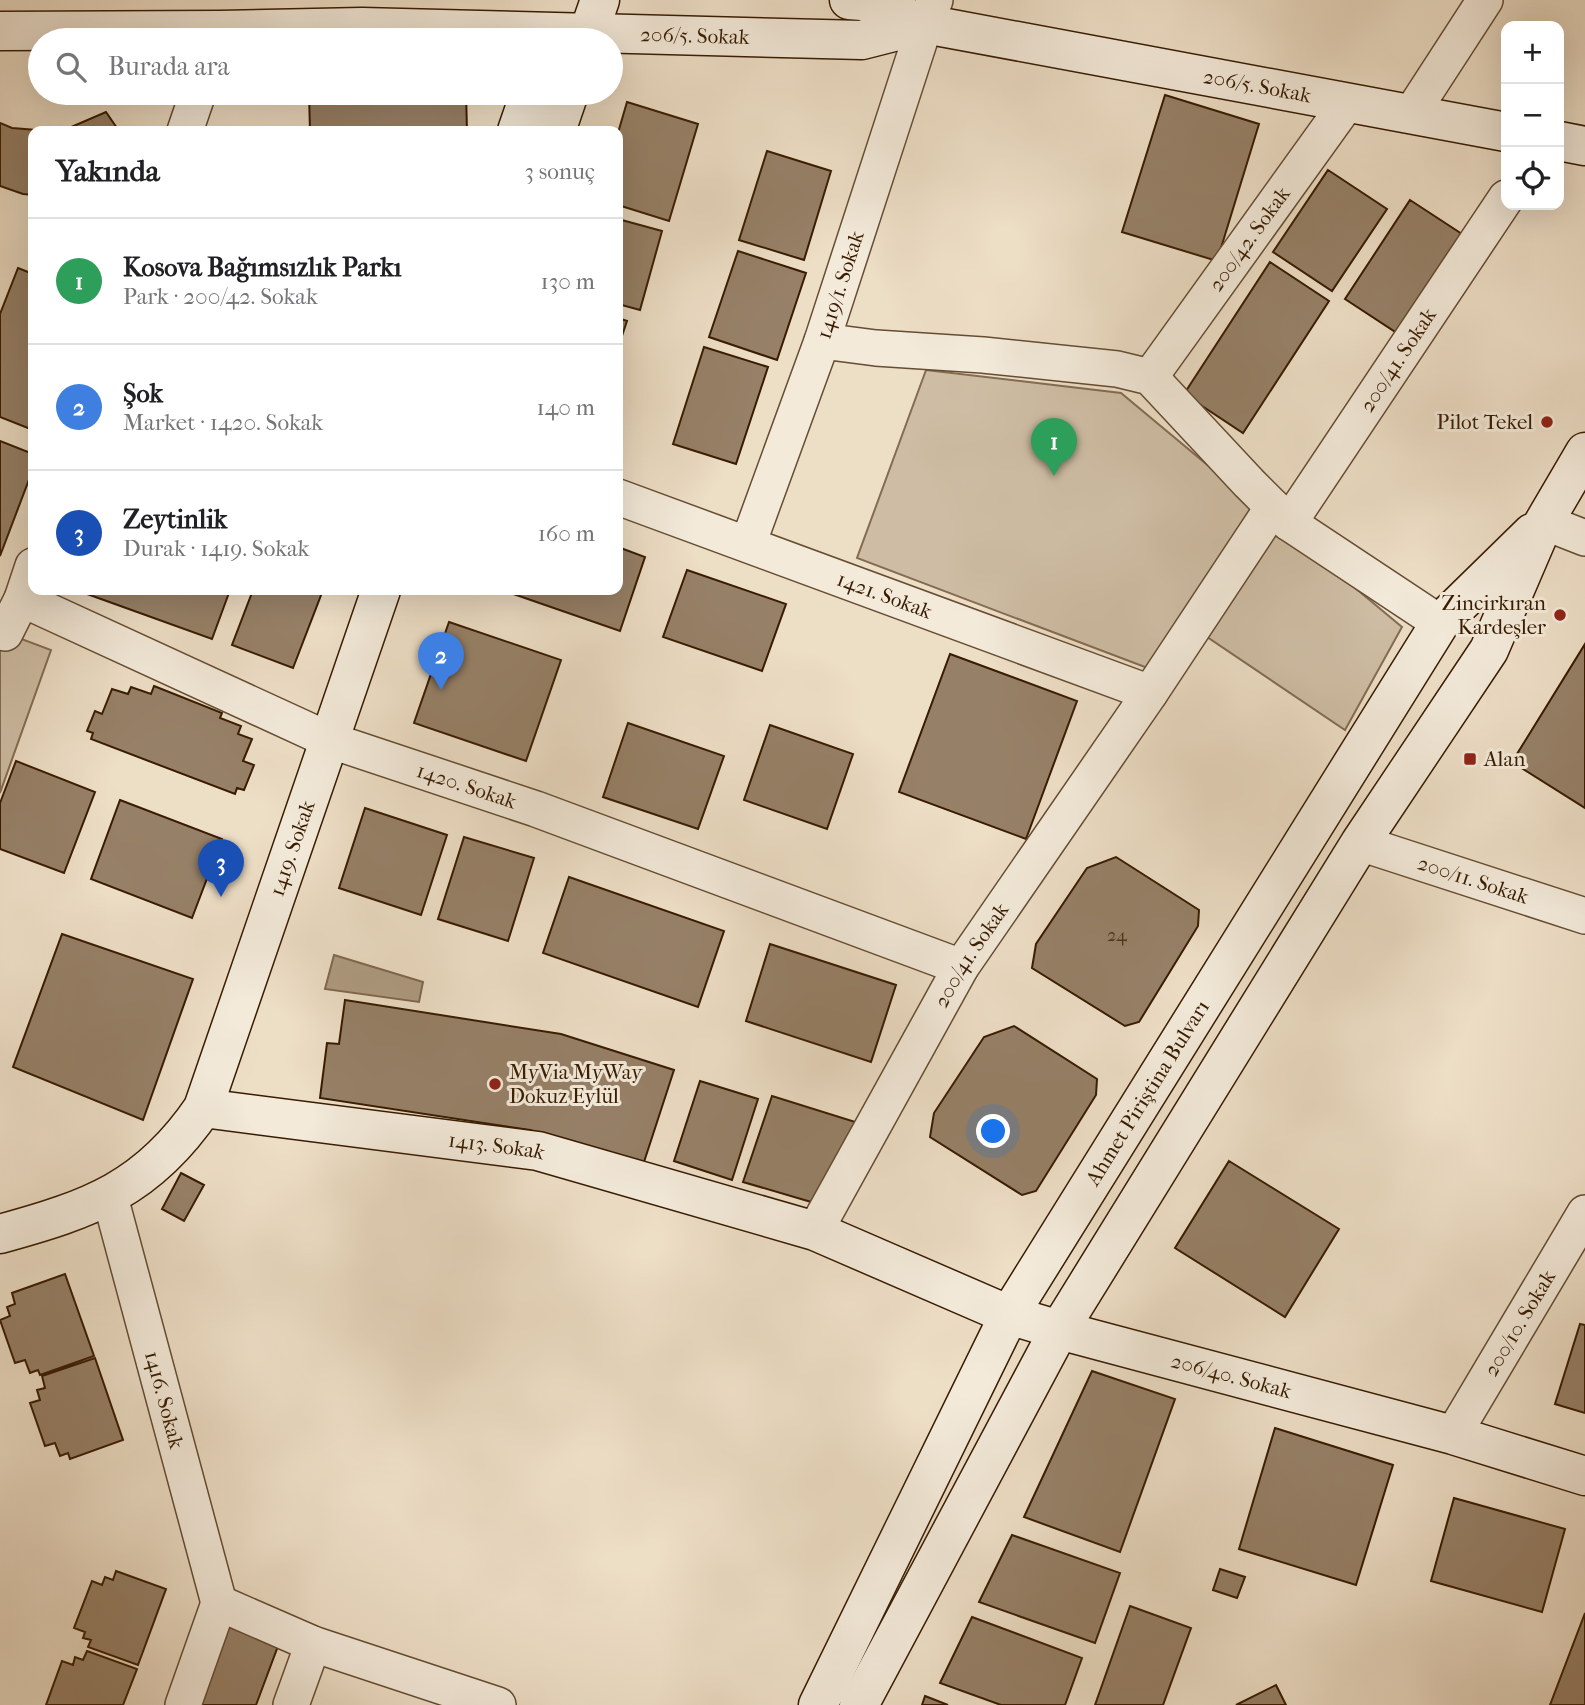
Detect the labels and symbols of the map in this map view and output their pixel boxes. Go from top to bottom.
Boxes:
street label: 206/5. Sokak [640,22,750,49]
street label: 206/5. Sokak [1201,64,1313,108]
street label: 200/42. Sokak [1204,182,1295,296]
street label: 1419/1. Sokak [811,228,869,342]
street label: 200/41. Sokak [1355,303,1441,416]
place label: Pilot Tekel [1437,410,1533,434]
marker: Pilot Tekel [1539,414,1555,430]
pin: 1 [1031,418,1077,476]
street label: 1421. Sokak [834,567,935,624]
place label: Zincirkıran Kardeşler [1441,591,1546,639]
marker: Zincirkıran Kardeşler [1552,607,1568,623]
pin: 2 [418,632,464,690]
place label: Alan [1483,747,1525,771]
marker: Alan [1462,751,1478,767]
street label: 1420. Sokak [414,758,520,814]
street label: 1419. Sokak [265,797,320,899]
pin: 3 [198,839,244,897]
street label: 200/11. Sokak [1415,851,1532,909]
street label: 200/41. Sokak [929,898,1014,1012]
house number: 24 [1107,925,1127,946]
street label: Ahmet Piriştina Bulvarı [1080,996,1214,1191]
place label: MyVia MyWay Dokuz Eylül [509,1060,643,1108]
marker: MyVia MyWay Dokuz Eylül [487,1076,503,1092]
your location [976,1114,1010,1148]
street label: 1413. Sokak [447,1128,548,1164]
street label: 200/10. Sokak [1479,1266,1560,1381]
street label: 1416. Sokak [140,1348,189,1451]
street label: 206/40. Sokak [1169,1348,1294,1403]

